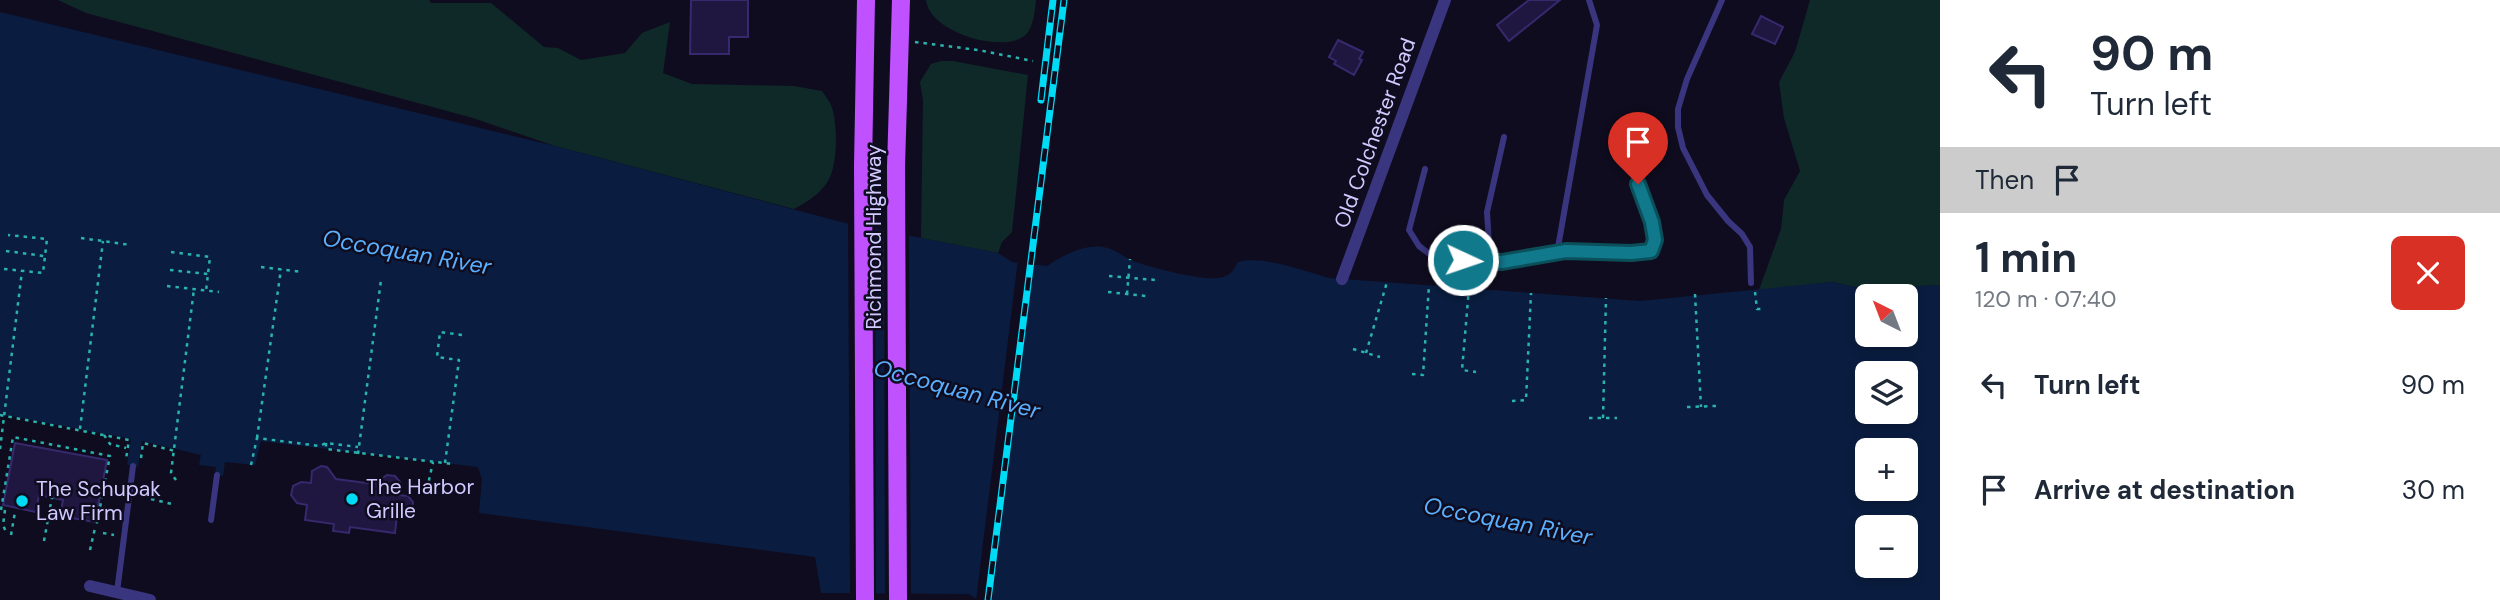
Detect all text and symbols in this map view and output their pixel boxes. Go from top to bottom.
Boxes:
text: 90 m [2090,21,2213,85]
icon: left [1975,28,2066,119]
street label: Old Colchester Road [1328,34,1422,232]
text: Turn left [2090,83,2212,125]
pin [1608,112,1668,184]
icon: arrive [1619,123,1657,161]
street label: Richmond Highway [860,144,888,330]
icon: arrive [2048,161,2086,199]
text: Then [1975,163,2034,197]
water label: Occoquan River [320,222,495,282]
position arrow [1426,223,1500,297]
text: 1 min [1975,230,2077,285]
button: close [2391,236,2465,310]
north arrow [1855,284,1918,346]
map controls [1855,284,1918,578]
text: 120 m · 07:40 [1975,284,2116,314]
water label: Occoquan River [871,352,1045,426]
button: layers [1855,361,1918,424]
icon: left [1975,366,2013,404]
text: Turn left [2034,368,2141,402]
text: 90 m [2401,368,2465,402]
button: + [1855,438,1918,501]
icon: arrive [1975,471,2013,509]
place label: The Harbor Grille [366,473,474,525]
text: Arrive at destination [2034,473,2295,507]
text: 30 m [2402,473,2465,507]
place label: The Schupak Law Firm [36,475,161,527]
water label: Occoquan River [1421,490,1596,552]
marker: The Harbor Grille [344,491,360,507]
marker: The Schupak Law Firm [14,493,30,509]
button: − [1855,515,1918,578]

